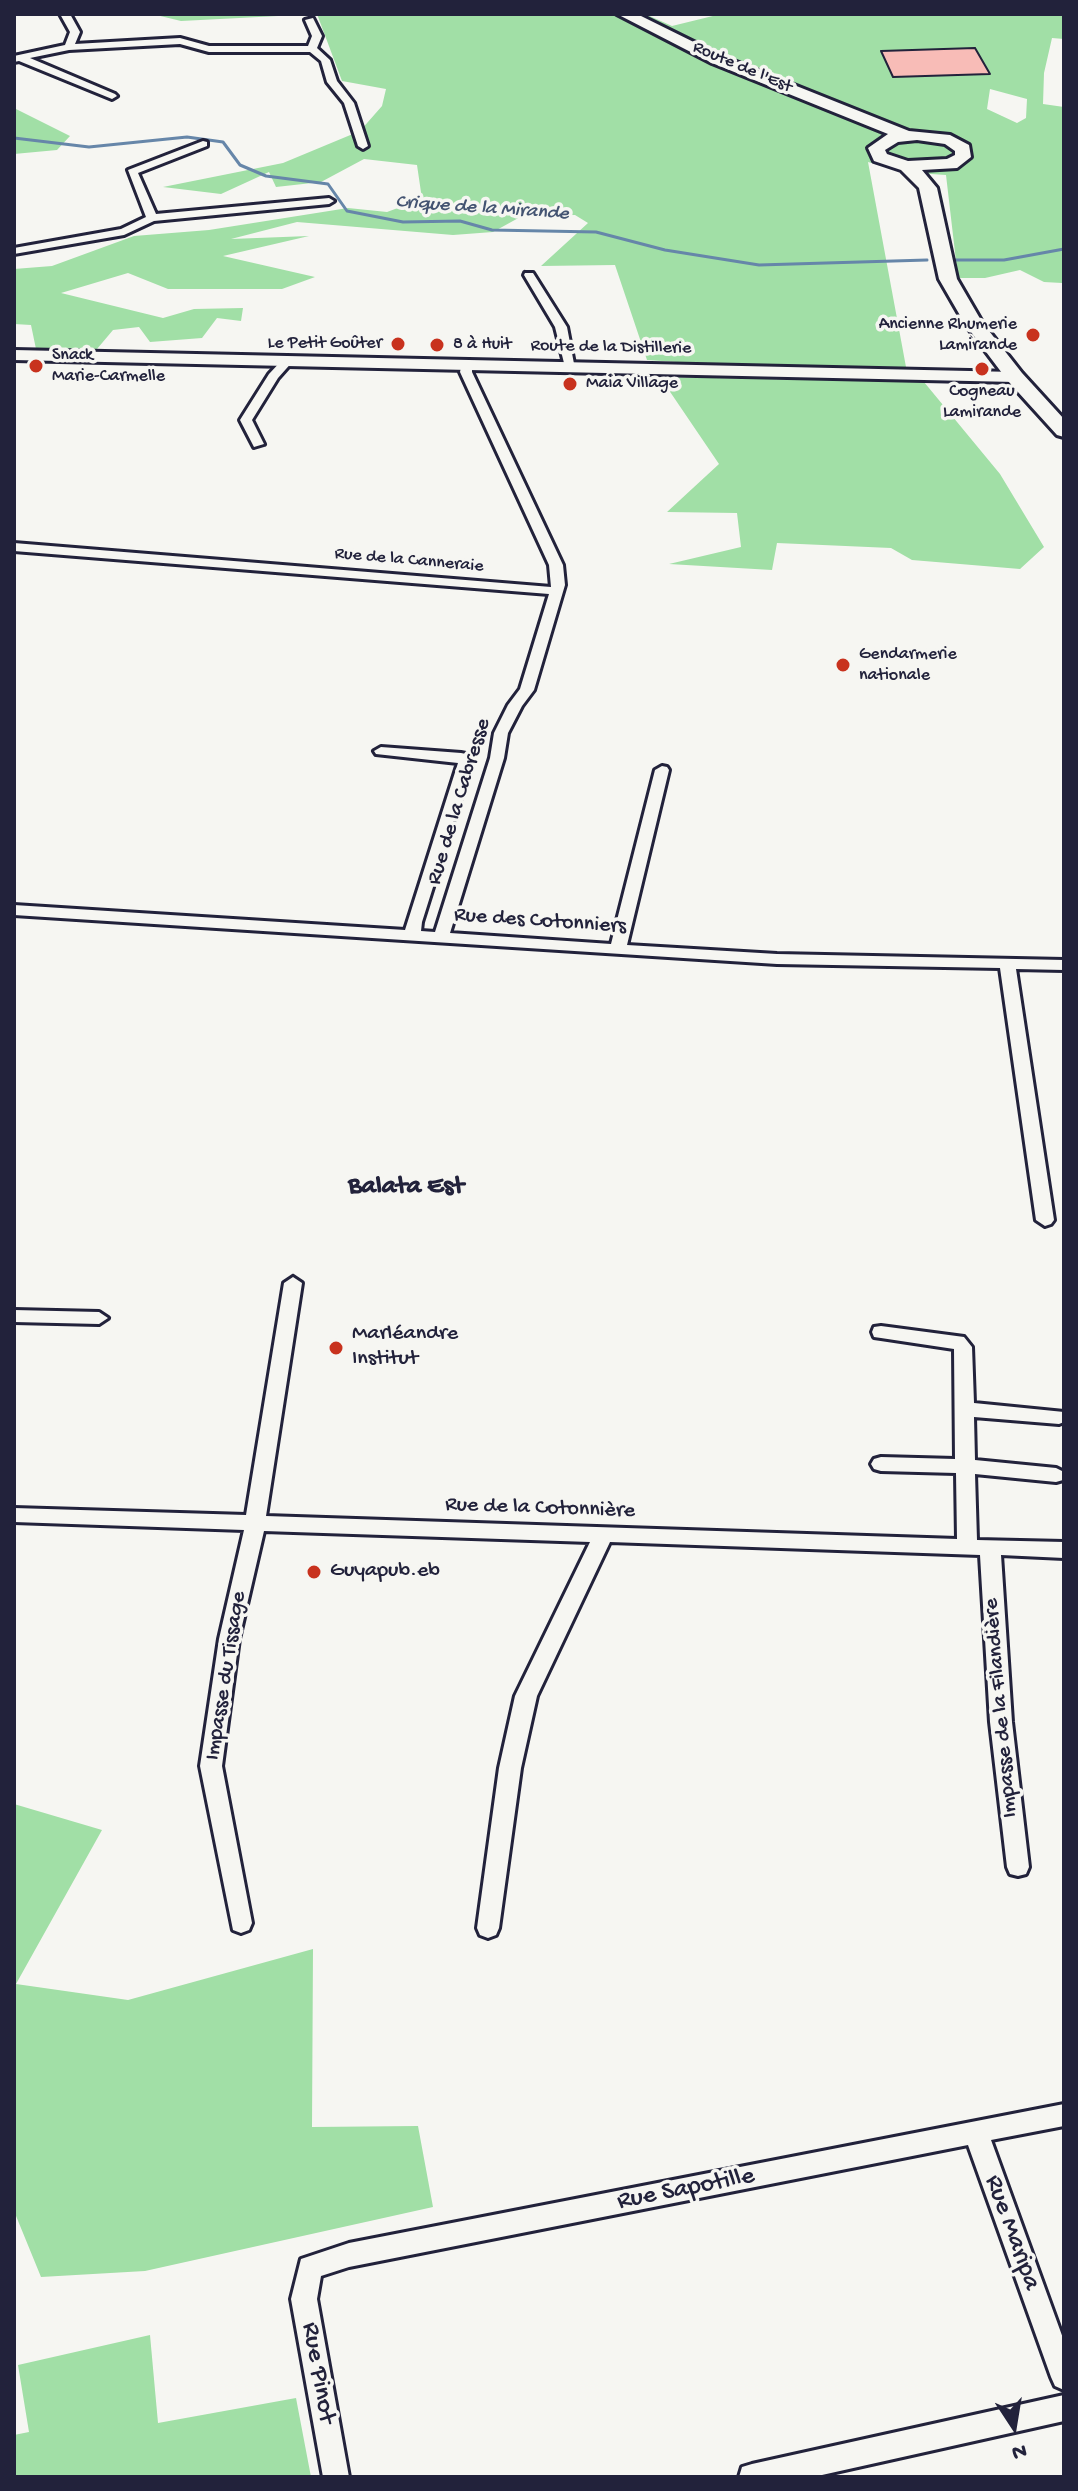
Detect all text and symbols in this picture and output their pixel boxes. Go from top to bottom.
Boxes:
street label: Route de l'Est [689,37,795,99]
water label: Crique de la Mirande [395,191,569,227]
place label: Ancienne Rhumerie Lamirande [879,314,1017,356]
marker: Ancienne Rhumerie Lamirande [1024,326,1042,344]
place label: Le Petit Goûter [268,333,382,355]
place label: 8 à Huit [453,334,511,356]
marker: Le Petit Goûter [389,335,407,353]
marker: 8 à Huit [428,336,446,354]
street label: Route de la Distillerie [530,336,692,360]
place label: Snack Marie-Carmelle [52,345,165,388]
marker: Snack Marie-Carmelle [27,357,45,375]
marker: Cogneau Lamirande [973,360,991,378]
place label: Maia Village [586,373,678,395]
marker: Maia Village [561,375,579,393]
place label: Cogneau Lamirande [943,381,1021,424]
street label: Rue de la Canneraie [334,544,484,578]
place label: Gendarmerie nationale [859,644,957,686]
marker: Gendarmerie nationale [834,656,852,674]
street label: Rue de la Cabresse [422,716,498,888]
street label: Rue des Cotonniers [453,903,627,941]
district label: Balata Est [348,1172,464,1204]
place label: Marléandre Institut [352,1322,458,1374]
marker: Marléandre Institut [327,1339,345,1357]
street label: Rue de la Cotonnière [445,1492,635,1526]
place label: Guyapub.eb [330,1559,440,1585]
marker: Guyapub.eb [305,1563,323,1581]
street label: Impasse du Tissage [201,1590,253,1762]
street label: Impasse de la Filandière [979,1597,1025,1819]
street label: Rue Sapotille [615,2161,757,2219]
street label: Rue Maripa [976,2171,1046,2295]
street label: Rue Pinot [293,2320,341,2426]
north arrow [974,2387,1054,2467]
text: N [1009,2436,1029,2465]

